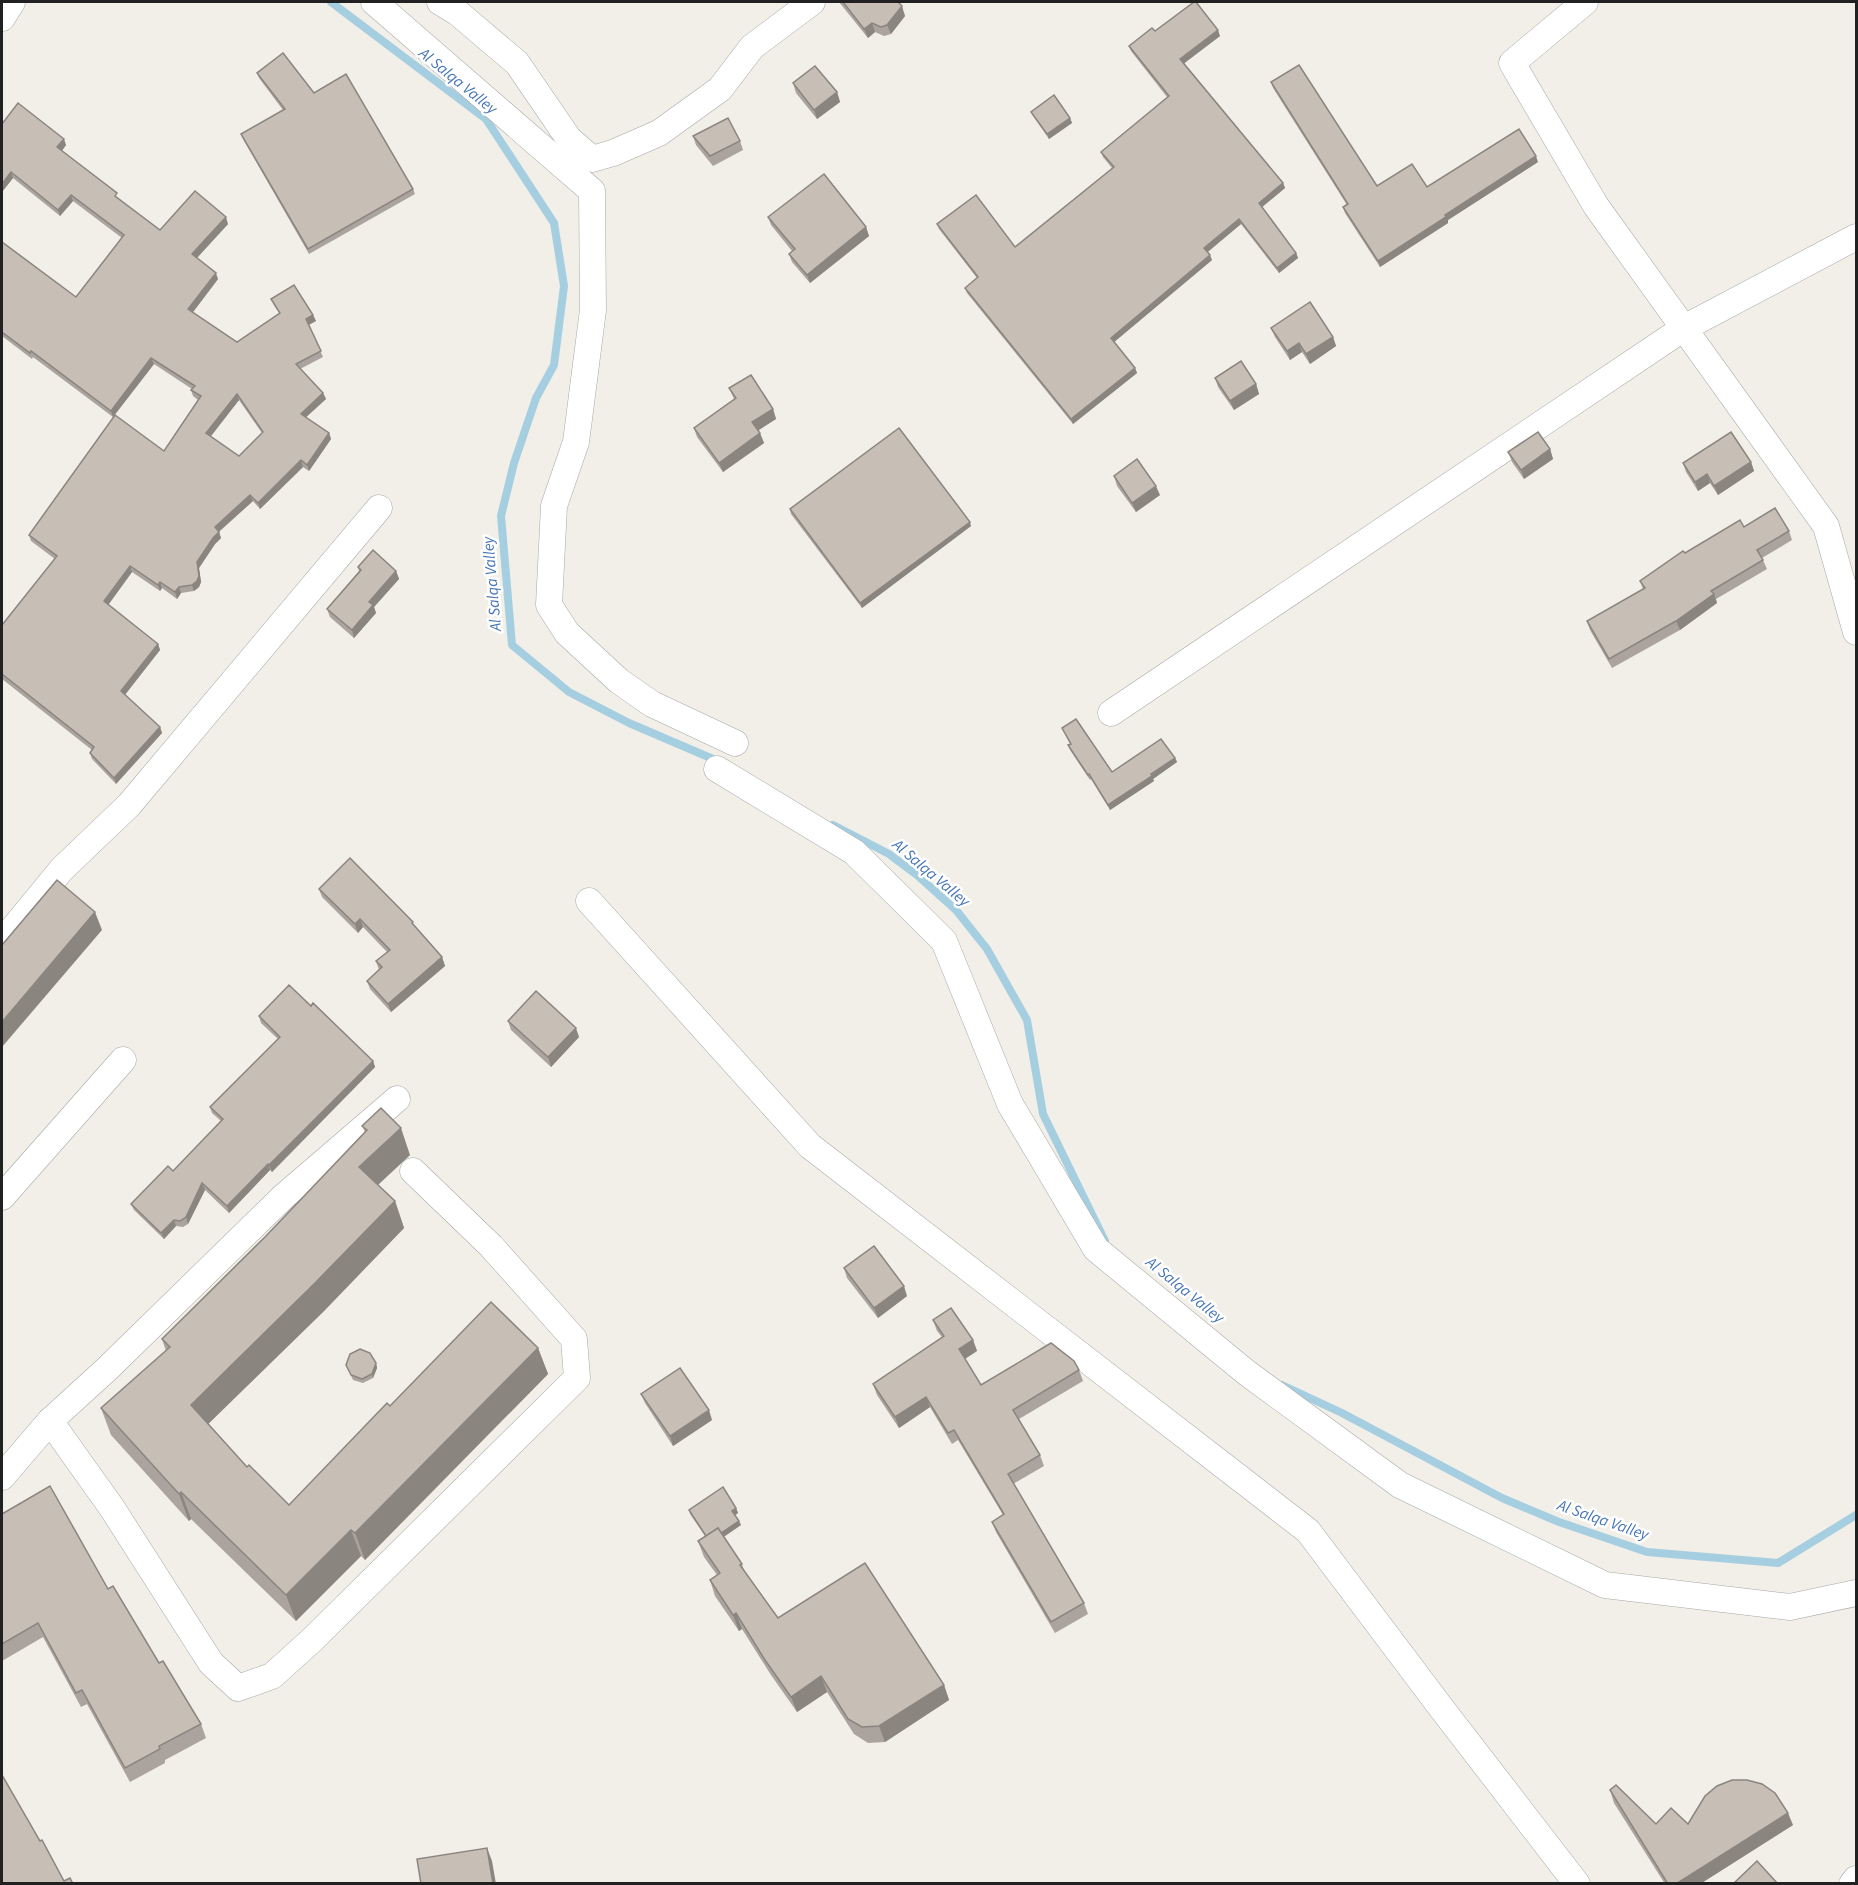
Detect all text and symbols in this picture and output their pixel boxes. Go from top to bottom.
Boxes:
water label: Al Salqa Valley [413,42,502,120]
water label: Al Salqa Valley [477,535,507,633]
water label: Al Salqa Valley [887,833,975,912]
water label: Al Salqa Valley [1140,1251,1229,1329]
water label: Al Salqa Valley [1554,1494,1652,1546]

